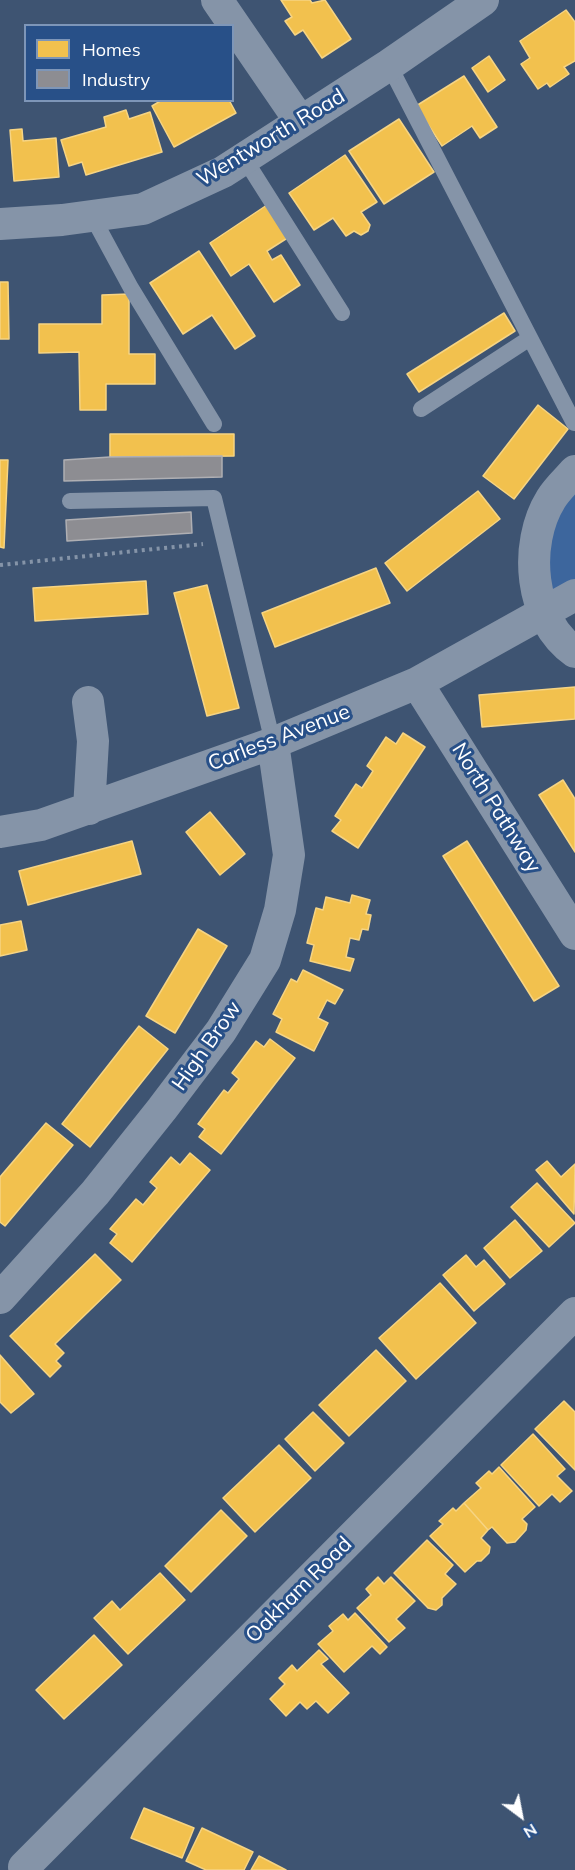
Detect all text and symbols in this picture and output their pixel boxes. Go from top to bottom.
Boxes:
legend [24,24,234,102]
text: Homes [82,38,141,61]
text: Industry [82,68,150,91]
street label: Wentworth Road [192,84,350,192]
street label: Carless Avenue [204,699,354,777]
street label: North Pathway [446,739,546,877]
street label: High Brow [167,996,247,1096]
street label: Oakham Road [241,1532,357,1648]
north arrow [491,1786,551,1846]
text: N [520,1820,541,1843]

